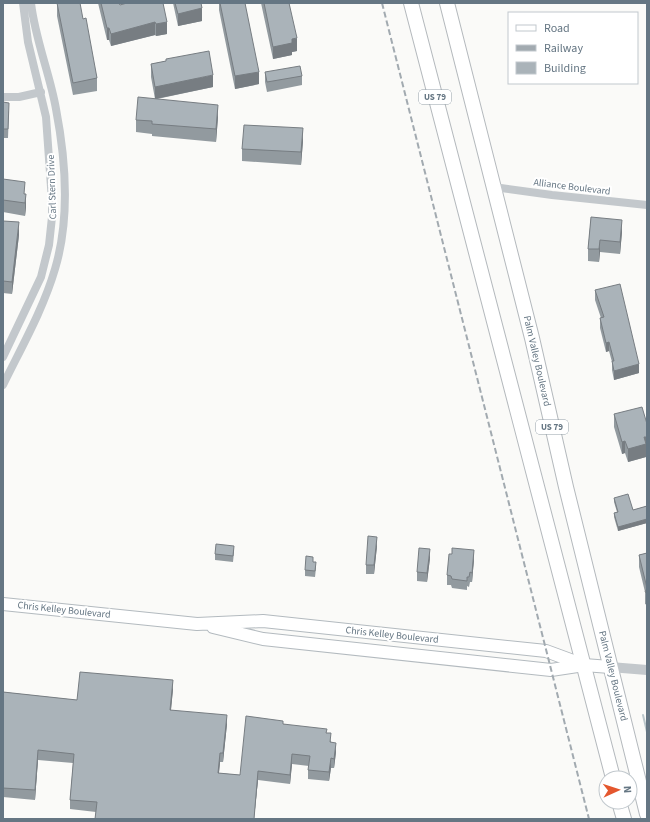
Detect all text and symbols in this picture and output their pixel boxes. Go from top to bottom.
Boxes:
legend [508,12,638,84]
text: Road [544,20,570,37]
text: Railway [544,40,583,57]
text: Building [544,60,586,77]
road number: US 79 [419,90,451,104]
street label: Carl Stern Drive [44,154,60,220]
street label: Alliance Boulevard [533,175,611,199]
street label: Palm Valley Boulevard [520,314,554,408]
road number: US 79 [536,420,568,434]
street label: Chris Kelley Boulevard [17,598,111,622]
street label: Chris Kelley Boulevard [345,623,439,647]
street label: Palm Valley Boulevard [595,629,631,723]
north arrow [598,770,638,810]
text: N [620,785,635,794]

